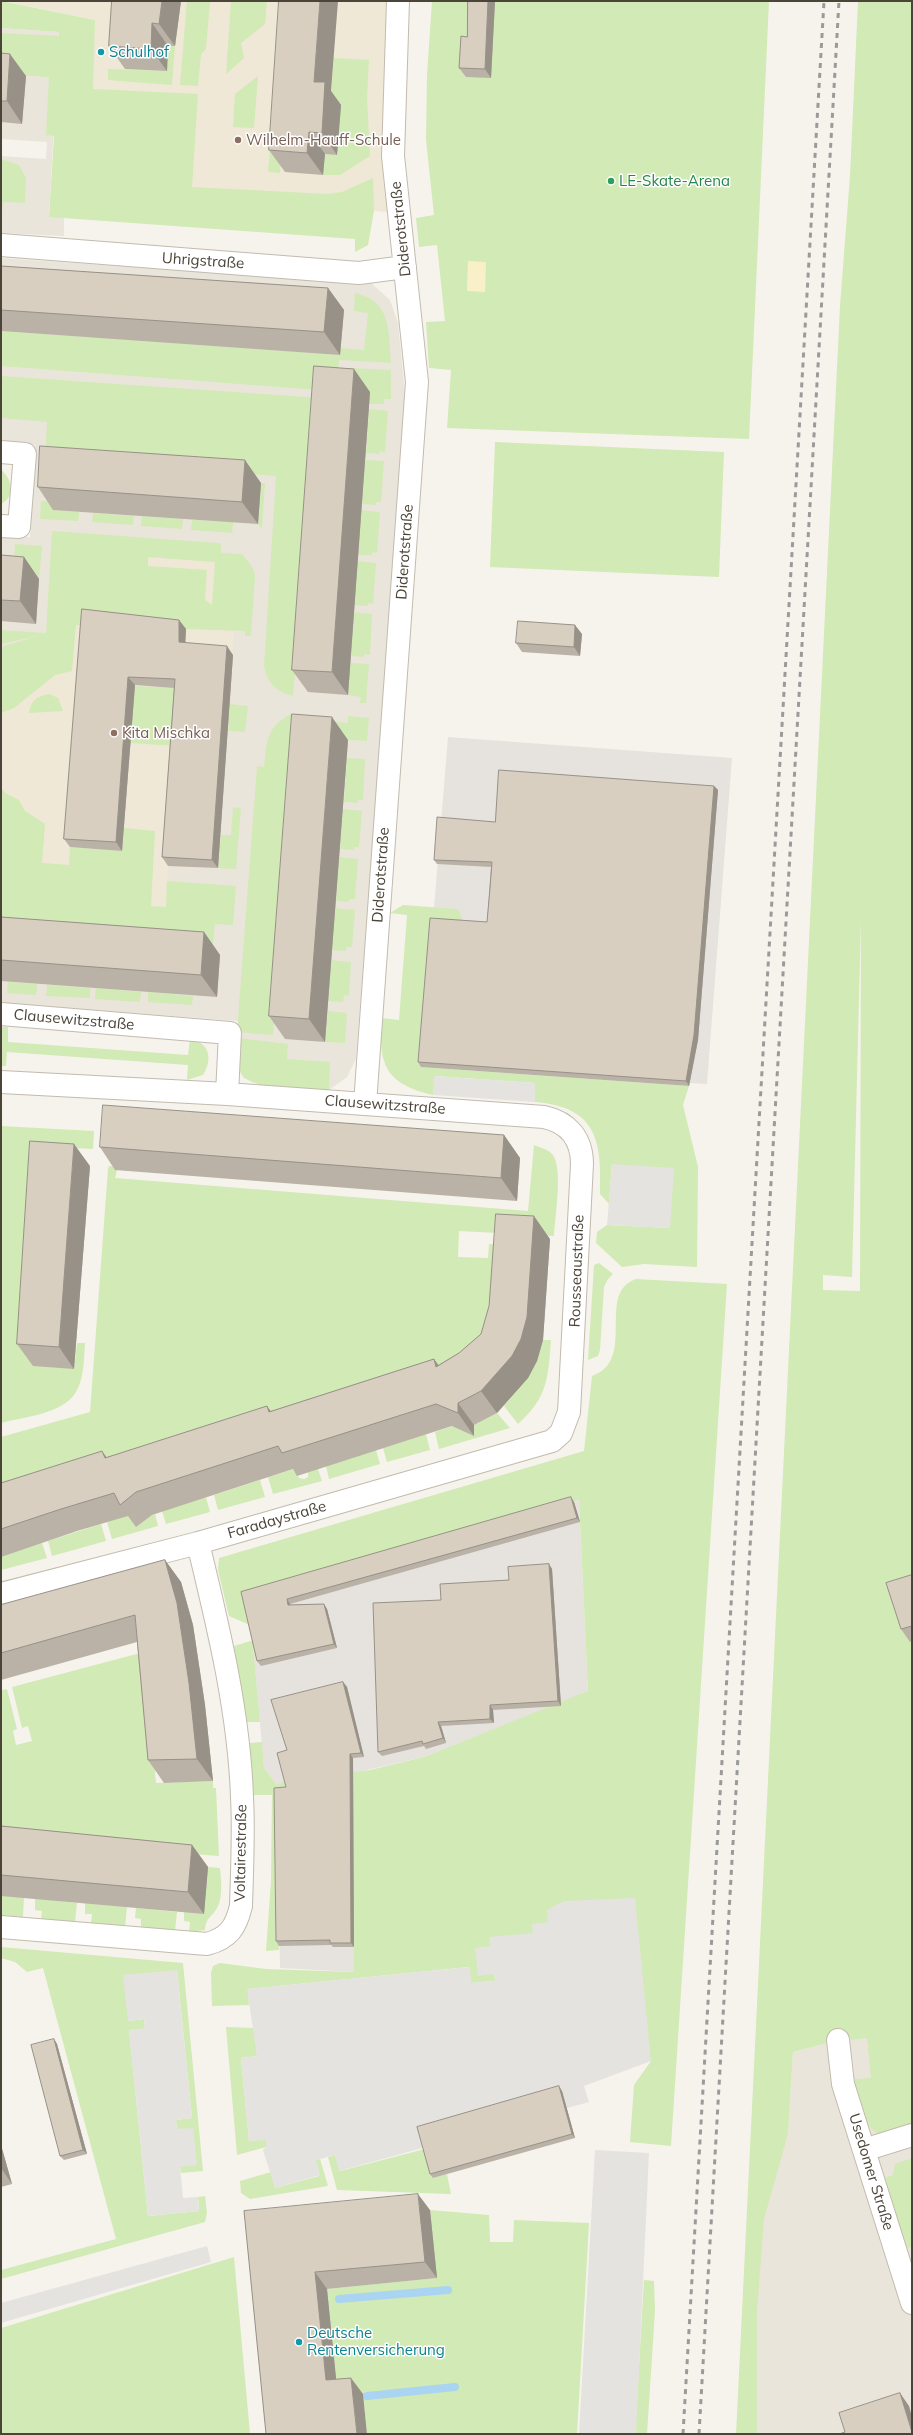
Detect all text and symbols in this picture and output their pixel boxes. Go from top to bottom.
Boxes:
place label: Schulhof [109,43,169,61]
marker: Schulhof [96,47,106,57]
place label: Wilhelm-Hauff-Schule [246,131,401,149]
marker: Wilhelm-Hauff-Schule [233,135,243,145]
place label: LE-Skate-Arena [619,172,730,190]
marker: LE-Skate-Arena [606,176,616,186]
street label: Diderotstraße [387,180,415,278]
street label: Uhrigstraße [161,249,245,273]
street label: Diderotstraße [393,504,417,600]
place label: Kita Mischka [122,724,210,742]
marker: Kita Mischka [109,728,119,738]
street label: Diderotstraße [369,827,393,923]
street label: Clausewitzstraße [13,1006,135,1034]
street label: Clausewitzstraße [324,1092,446,1118]
street label: Rousseaustraße [566,1214,588,1328]
street label: Faradaystraße [226,1497,328,1543]
street label: Voltairestraße [231,1804,251,1902]
street label: Usedomer Straße [845,2111,897,2233]
place label: Deutsche Rentenversicherung [307,2324,445,2359]
marker: Deutsche Rentenversicherung [294,2337,304,2347]

